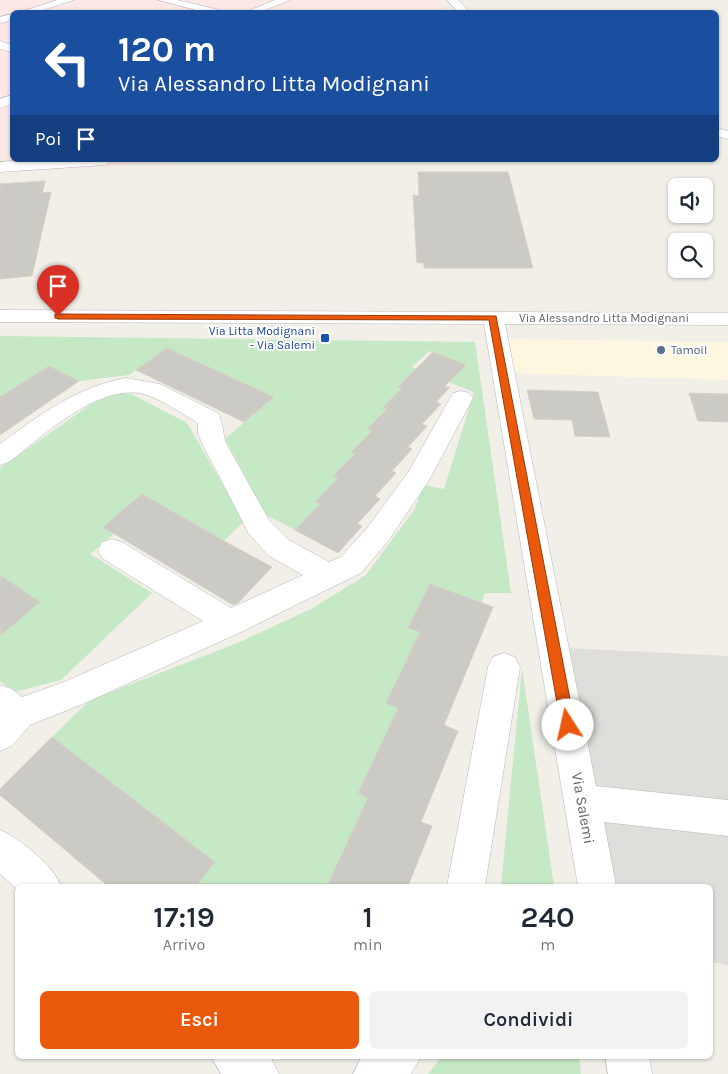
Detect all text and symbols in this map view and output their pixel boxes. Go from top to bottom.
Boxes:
text: 120 m [118,29,216,70]
icon: left [35,30,100,95]
text: Via Alessandro Litta Modignani [118,71,430,97]
icon: arrive [72,125,100,153]
text: Poi [35,128,62,150]
map controls [668,178,713,278]
button: sound [668,178,713,223]
button: search [668,233,713,278]
pin [37,265,79,316]
icon: arrive [44,272,72,300]
street label: Via Alessandro Litta Modignani [519,311,689,325]
place label: Via Litta Modignani - Via Salemi [209,324,315,352]
marker: Via Litta Modignani - Via Salemi [319,332,331,344]
place label: Tamoil [671,343,707,357]
marker: Tamoil [655,344,667,356]
position arrow [541,698,593,750]
street label: Via Salemi [568,771,598,845]
text: 17:19 [153,899,215,935]
text: 1 [362,899,373,935]
text: 240 [521,899,575,935]
text: Arrivo [163,935,205,954]
text: min [353,935,382,954]
text: m [540,935,555,954]
button: Esci [40,991,359,1049]
button: Condividi [369,991,688,1049]

